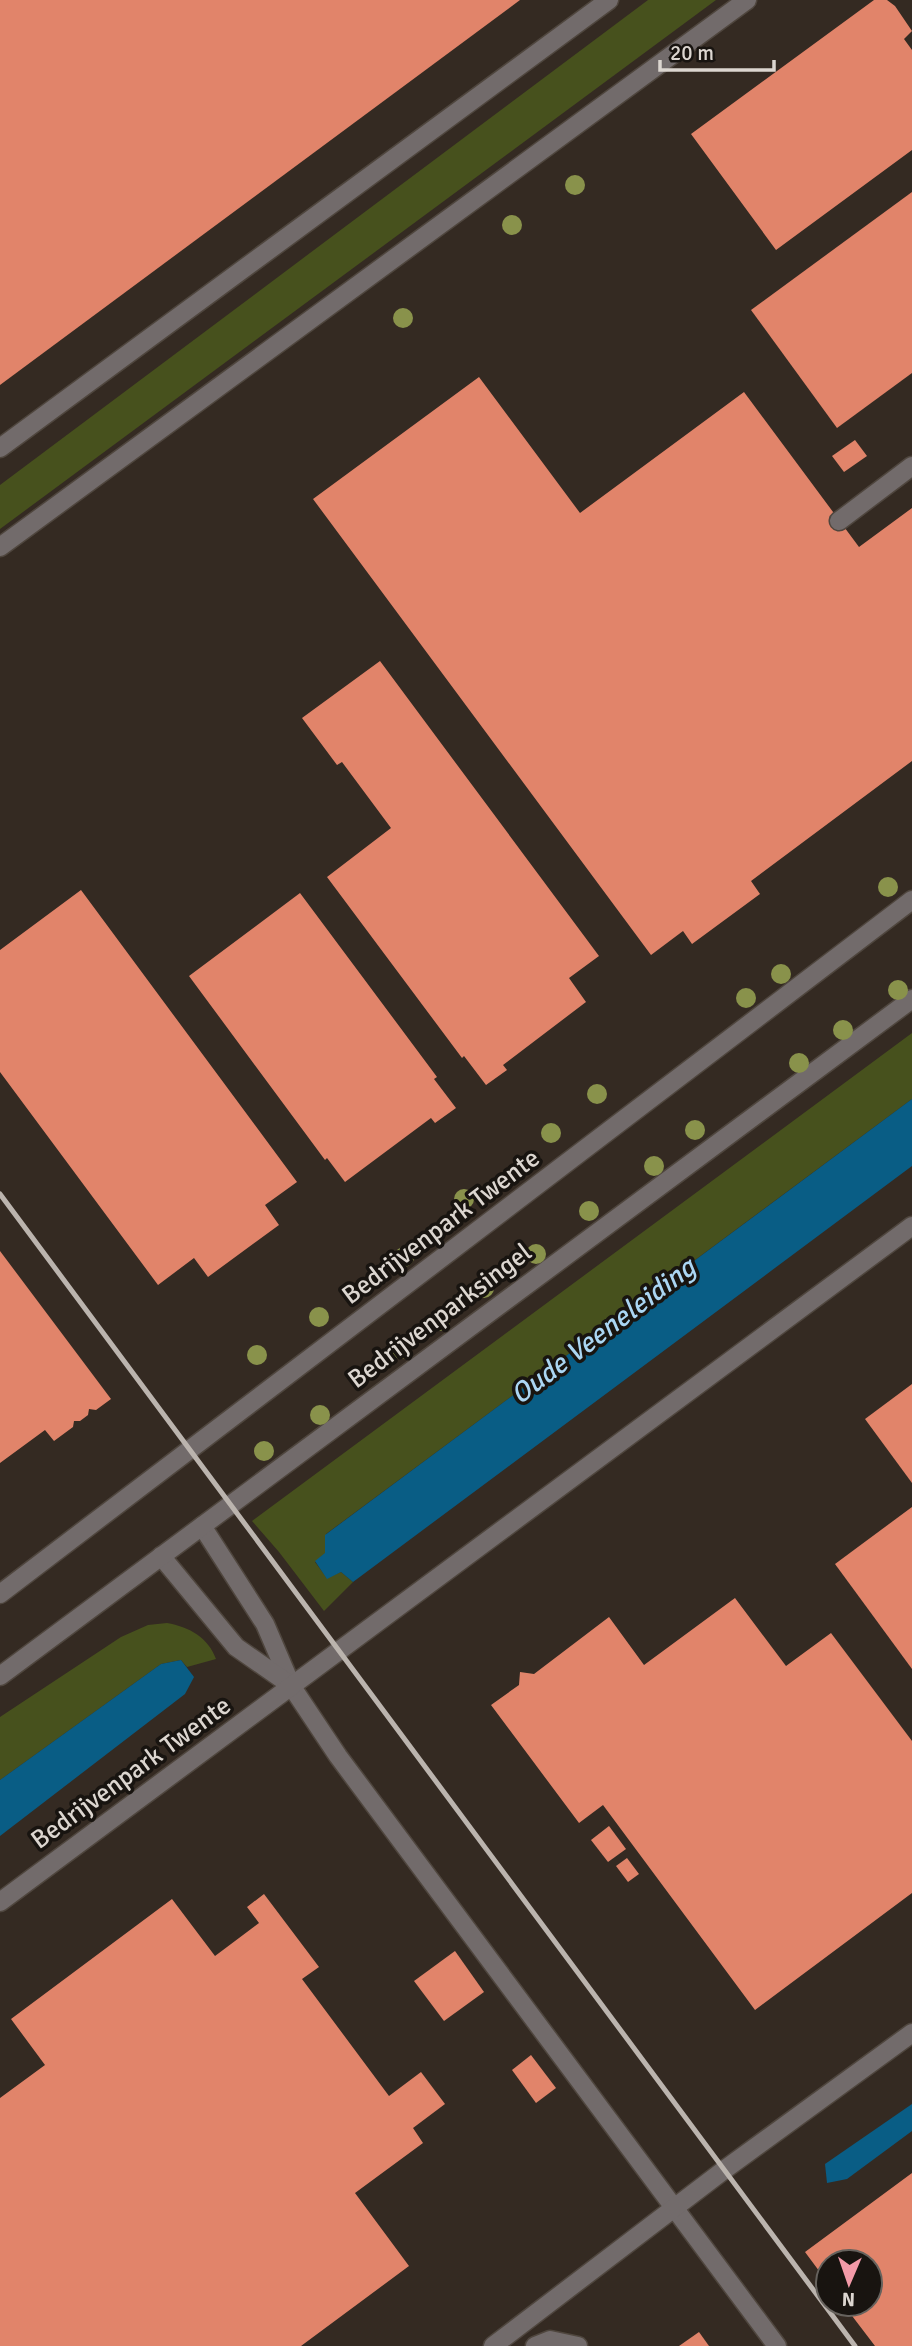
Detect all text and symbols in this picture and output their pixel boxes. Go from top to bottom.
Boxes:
scale bar [660,28,774,72]
text: 20 m [670,40,714,66]
street label: Bedrijvenpark Twente [336,1142,546,1312]
street label: Bedrijvenparksingel [342,1236,538,1396]
water label: Oude Veeneleiding [504,1249,704,1412]
street label: Bedrijvenpark Twente [25,1690,237,1856]
north arrow [814,2248,884,2318]
text: N [841,2287,855,2311]

